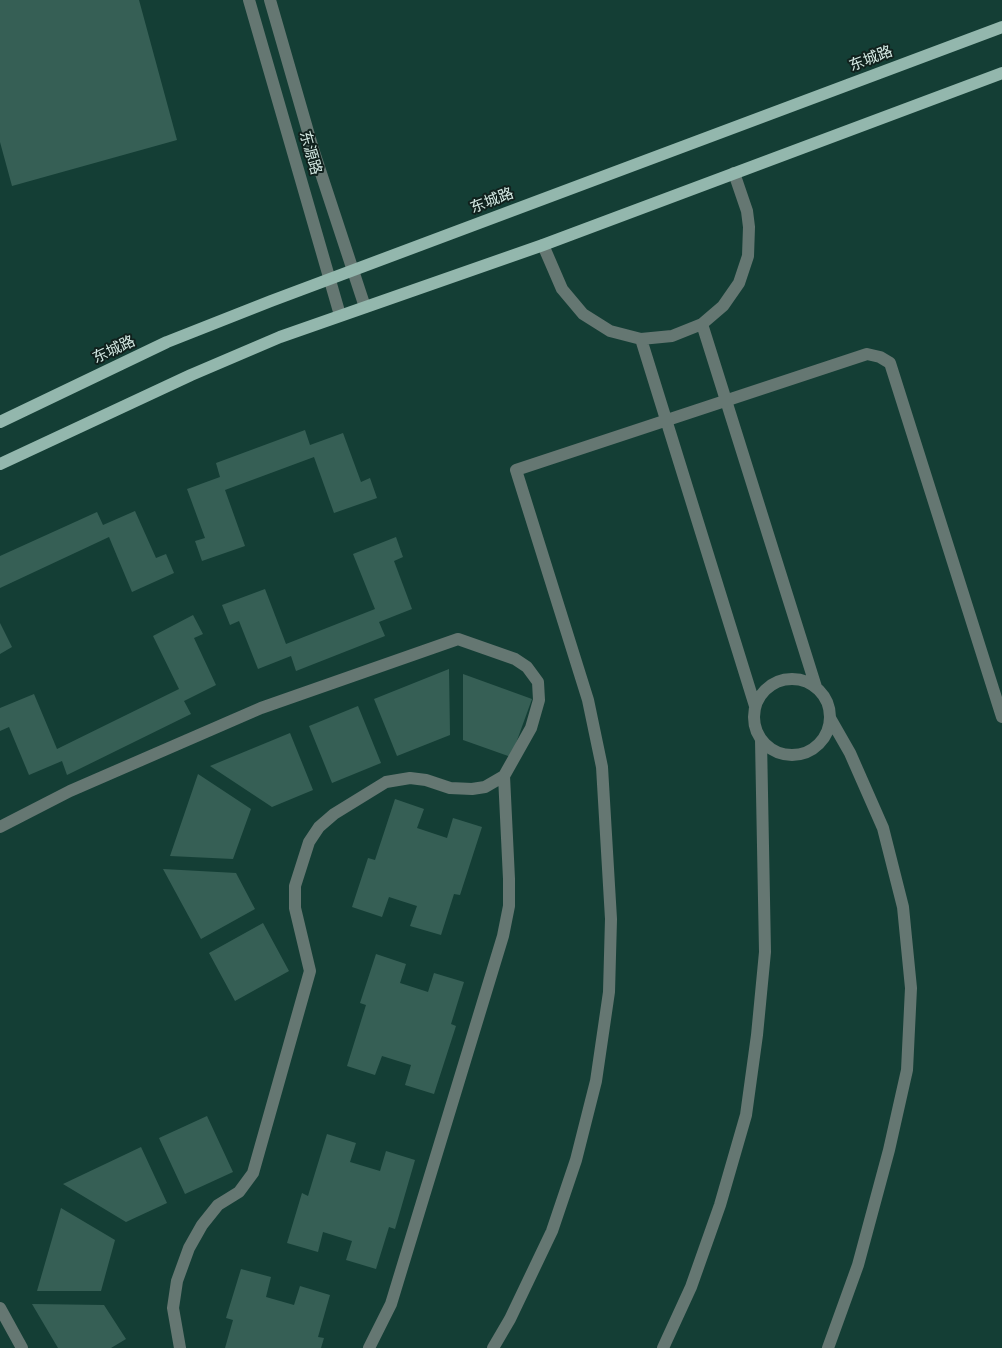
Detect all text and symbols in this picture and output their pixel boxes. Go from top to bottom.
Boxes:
street label: 东城路 [847,43,895,75]
street label: 东源路 [295,129,325,177]
street label: 东城路 [468,185,516,217]
street label: 东城路 [90,332,138,368]

